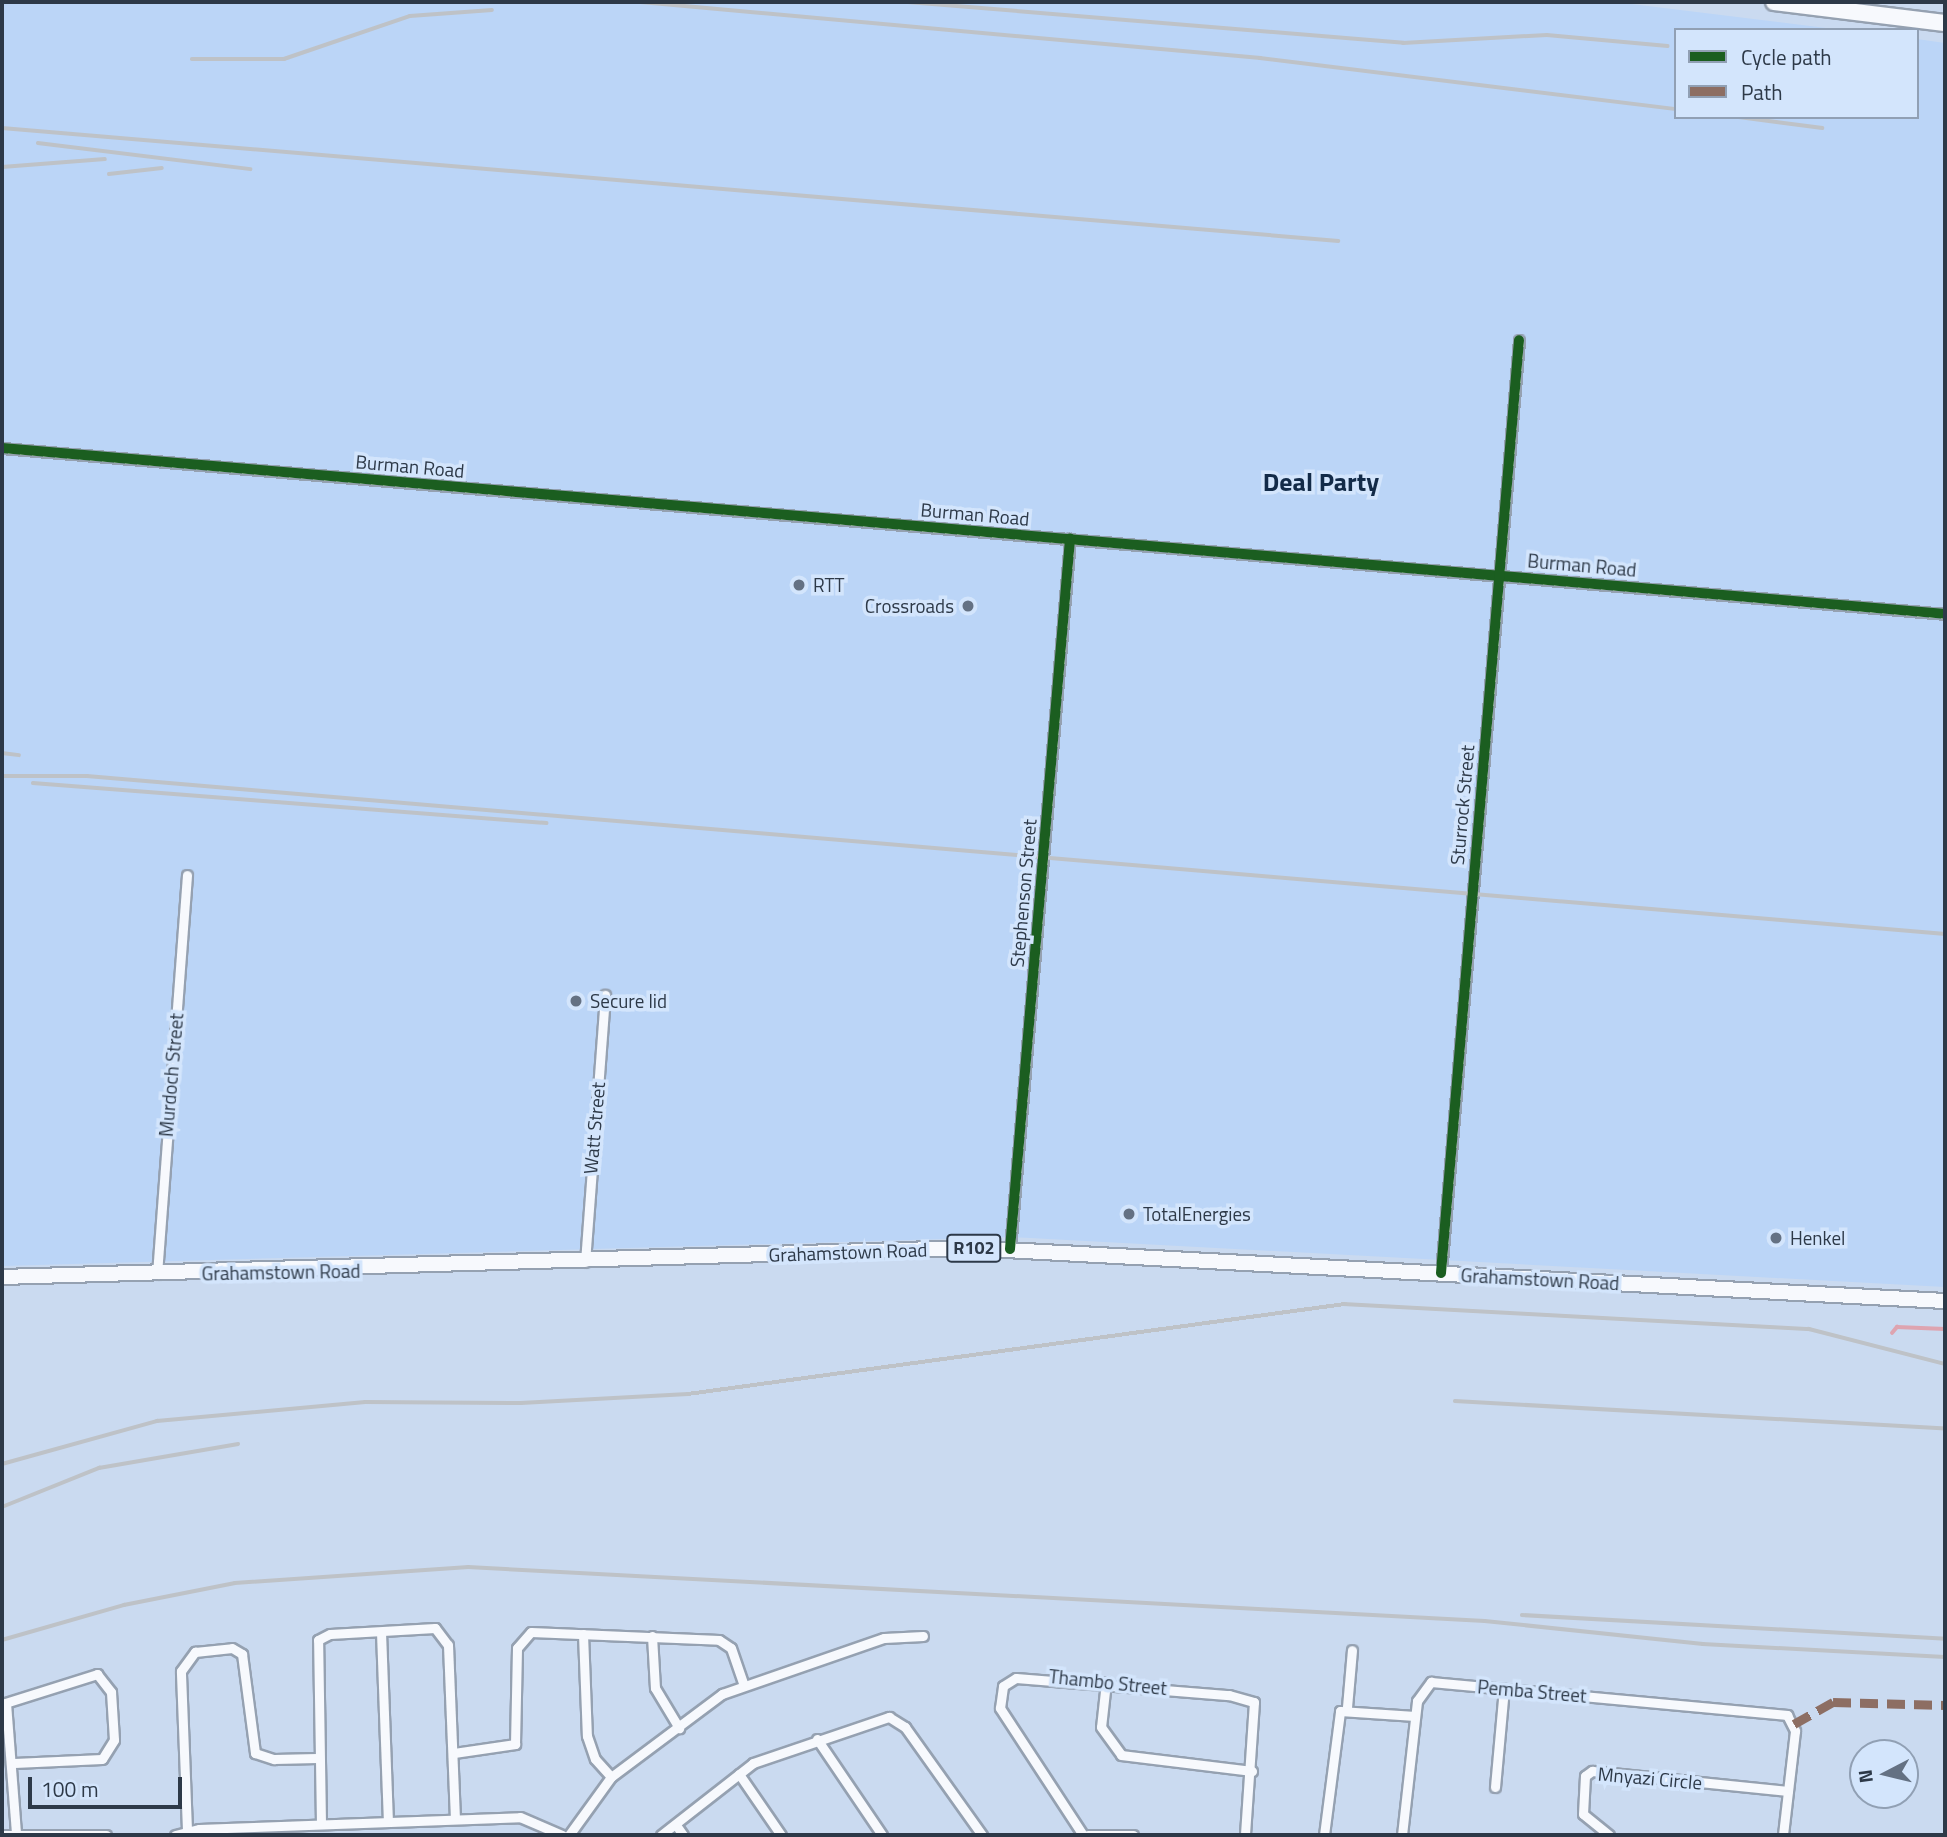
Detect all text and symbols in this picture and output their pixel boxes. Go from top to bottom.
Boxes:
legend [1674,28,1919,119]
text: Cycle path [1741,41,1832,73]
text: Path [1741,76,1783,108]
street label: Burman Road [355,450,465,482]
district label: Deal Party [1263,466,1379,498]
street label: Burman Road [920,498,1030,530]
street label: Burman Road [1527,549,1637,581]
place label: RTT [813,574,845,596]
marker: RTT [791,577,807,593]
place label: Crossroads [865,595,954,617]
marker: Crossroads [960,598,976,614]
street label: Sturrock Street [1445,744,1479,866]
street label: Stephenson Street [1005,818,1041,968]
place label: Secure lid [590,990,667,1012]
marker: Secure lid [568,993,584,1009]
street label: Murdoch Street [154,1012,188,1138]
street label: Watt Street [579,1081,609,1175]
place label: TotalEnergies [1143,1203,1251,1225]
marker: TotalEnergies [1121,1206,1137,1222]
place label: Henkel [1790,1227,1845,1249]
marker: Henkel [1768,1230,1784,1246]
road number: R102 [946,1233,1002,1262]
street label: Grahamstown Road [768,1238,928,1266]
street label: Grahamstown Road [201,1259,361,1285]
street label: Grahamstown Road [1460,1263,1620,1295]
street label: Thambo Street [1048,1664,1168,1700]
street label: Pemba Street [1477,1675,1587,1707]
north arrow [1849,1739,1919,1809]
street label: Mnyazi Circle [1597,1762,1703,1794]
scale bar [32,1764,186,1808]
text: N [1849,1768,1880,1785]
text: 100 m [41,1773,98,1805]

